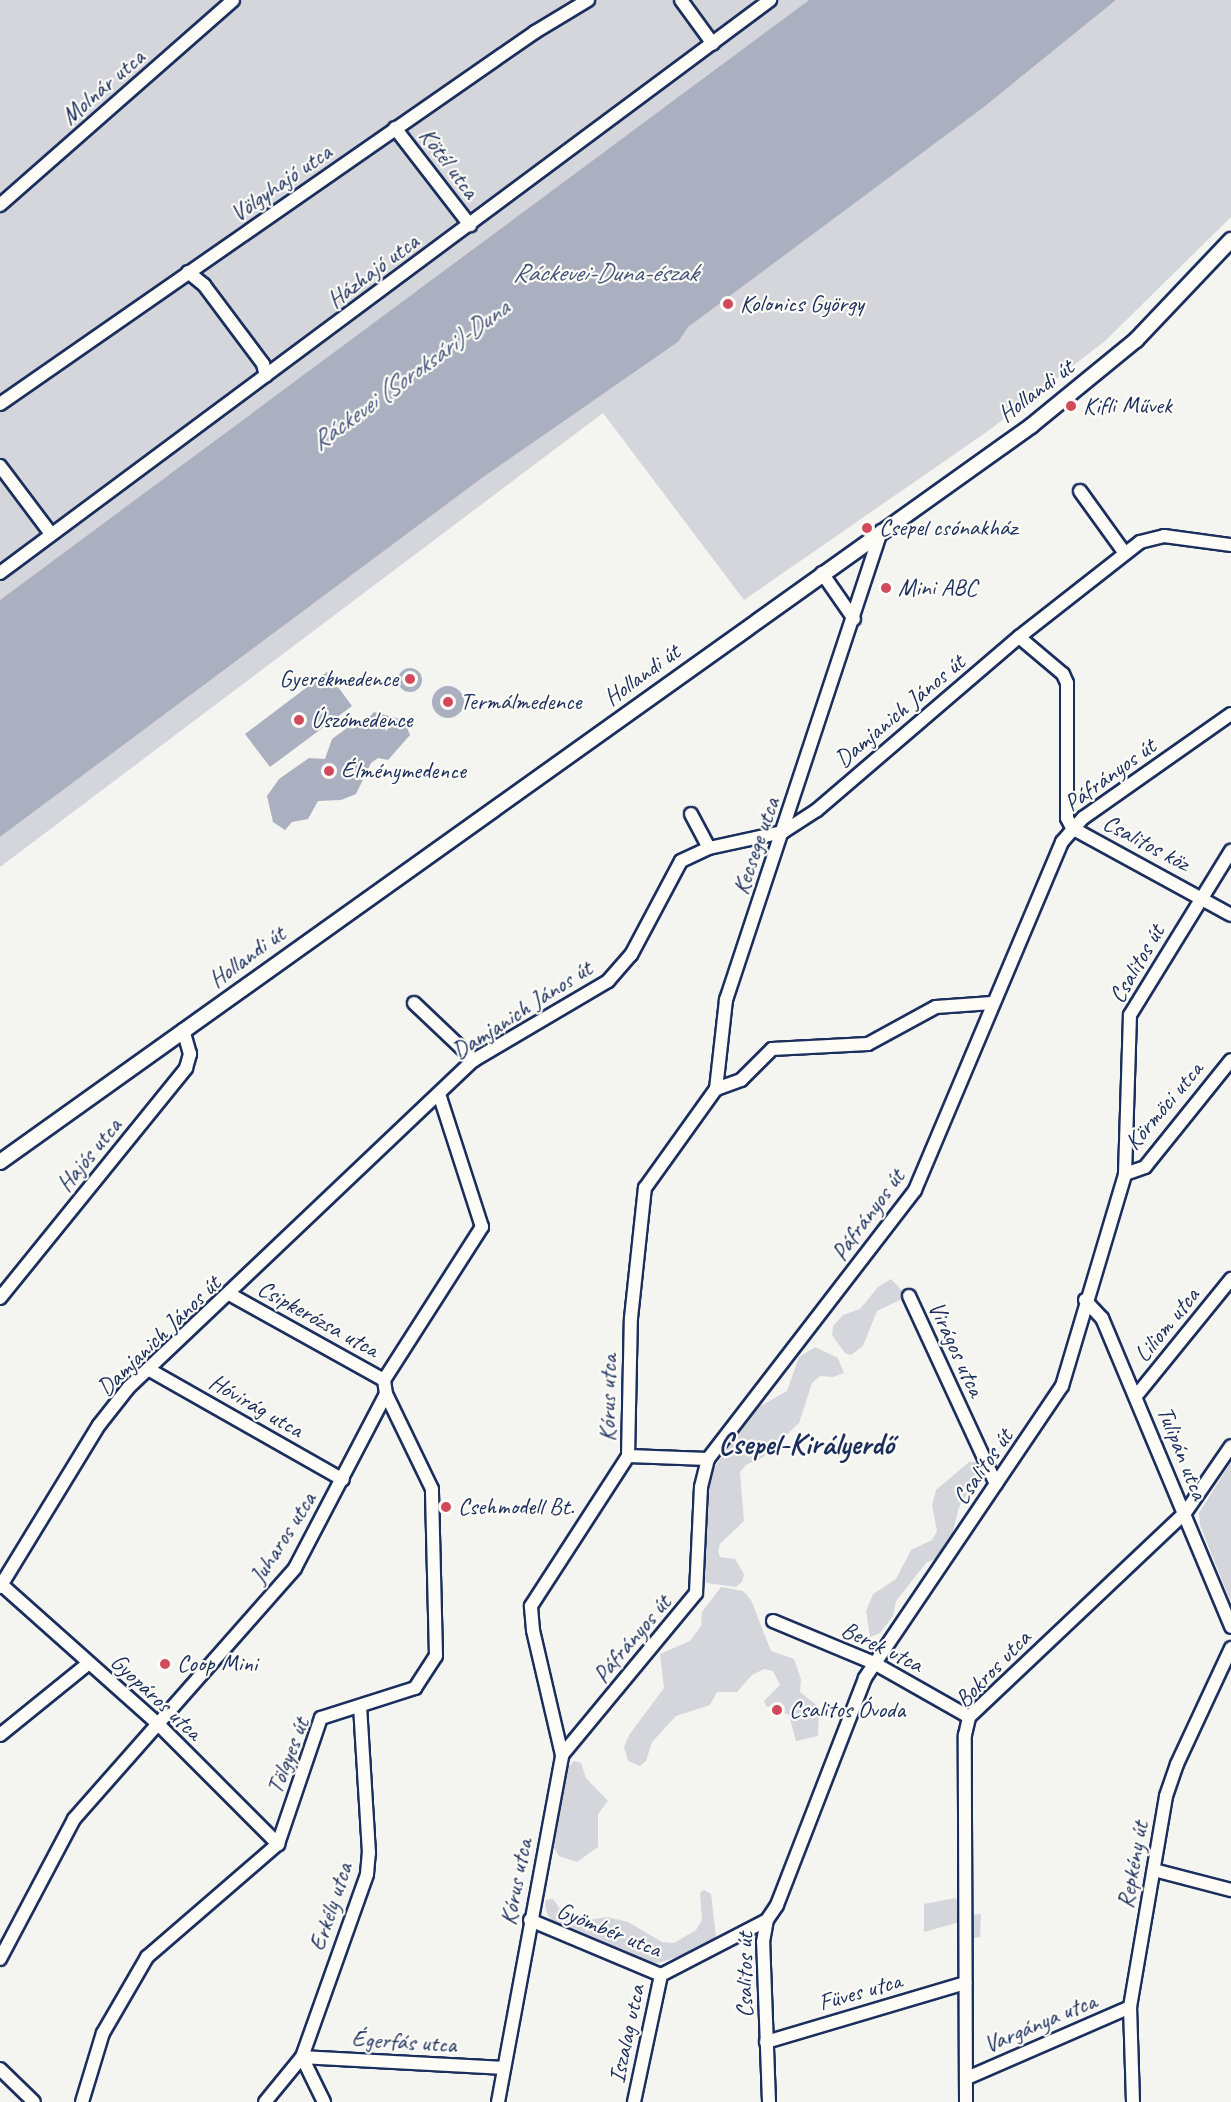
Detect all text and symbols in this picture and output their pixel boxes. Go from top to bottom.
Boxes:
street label: Molnár utca [56,43,150,131]
street label: Kötél utca [413,122,485,204]
street label: Völgyhajó utca [225,138,337,228]
street label: Házhajó utca [322,227,424,315]
water label: Ráckevei-Duna-észak [513,257,697,289]
place label: Kolonics György [740,290,864,318]
water label: Ráckevei (Soroksári)-Duna [305,293,515,457]
marker: Kolonics György [721,297,735,311]
street label: Hollandi út [993,353,1079,429]
place label: Kifli Művek [1083,392,1172,420]
marker: Kifli Művek [1064,399,1078,413]
place label: Csepel csónakház [879,514,1017,542]
marker: Csepel csónakház [860,521,874,535]
place label: Mini ABC [898,574,977,602]
marker: Mini ABC [879,581,893,595]
street label: Hollandi út [598,638,686,712]
street label: Damjanich János út [829,648,971,774]
place label: Gyerekmedence [279,665,398,693]
marker: Gyerekmedence [403,672,417,686]
place label: Termálmedence [460,688,581,716]
marker: Termálmedence [441,695,455,709]
place label: Úszómedence [311,706,412,734]
marker: Úszómedence [292,713,306,727]
street label: Páfrányos út [1059,732,1161,818]
place label: Élménymedence [341,757,466,785]
marker: Élménymedence [322,764,336,778]
street label: Kecsege utca [726,794,786,898]
street label: Csalitos köz [1098,808,1194,878]
street label: Hollandi út [203,920,291,994]
street label: Csalitos út [1103,920,1171,1008]
street label: Damjanich János út [447,954,597,1066]
street label: Körmöci utca [1119,1056,1209,1156]
street label: Hajós utca [51,1112,127,1198]
street label: Páfrányos út [825,1164,911,1266]
street label: Damjanich János út [91,1270,227,1402]
street label: Csipkerózsa utca [253,1274,383,1364]
street label: Liliom utca [1128,1282,1206,1368]
street label: Virágos utca [922,1297,990,1401]
street label: Kórus utca [593,1354,623,1442]
street label: Hóvirág utca [204,1368,308,1444]
street label: Tulipán utca [1150,1402,1214,1504]
street label: Csalitos út [947,1424,1019,1510]
district label: Csepel-Királyerdő [718,1426,894,1462]
street label: Juharos utca [244,1487,322,1589]
place label: Csehmodell Bt. [458,1493,574,1521]
marker: Csehmodell Bt. [439,1500,453,1514]
street label: Páfrányos út [587,1589,677,1689]
street label: Berek utca [837,1615,927,1679]
street label: Bokros utca [949,1625,1037,1713]
street label: Gyopáros utca [105,1648,207,1746]
place label: Coop Mini [177,1650,257,1678]
marker: Coop Mini [158,1657,172,1671]
place label: Csalitos Óvoda [789,1696,905,1724]
marker: Csalitos Óvoda [770,1703,784,1717]
street label: Tölgyes út [260,1714,316,1798]
street label: Repkény út [1111,1819,1155,1911]
street label: Kórus utca [494,1837,538,1927]
street label: Erkély utca [303,1859,359,1955]
street label: Gyömbér utca [553,1896,665,1964]
street label: Csalitos út [731,1932,759,2018]
street label: Füves utca [815,1967,905,2017]
street label: Iszalag utca [603,1983,651,2085]
street label: Vargánya utca [980,1987,1100,2059]
street label: Égerfás utca [351,2025,457,2059]

